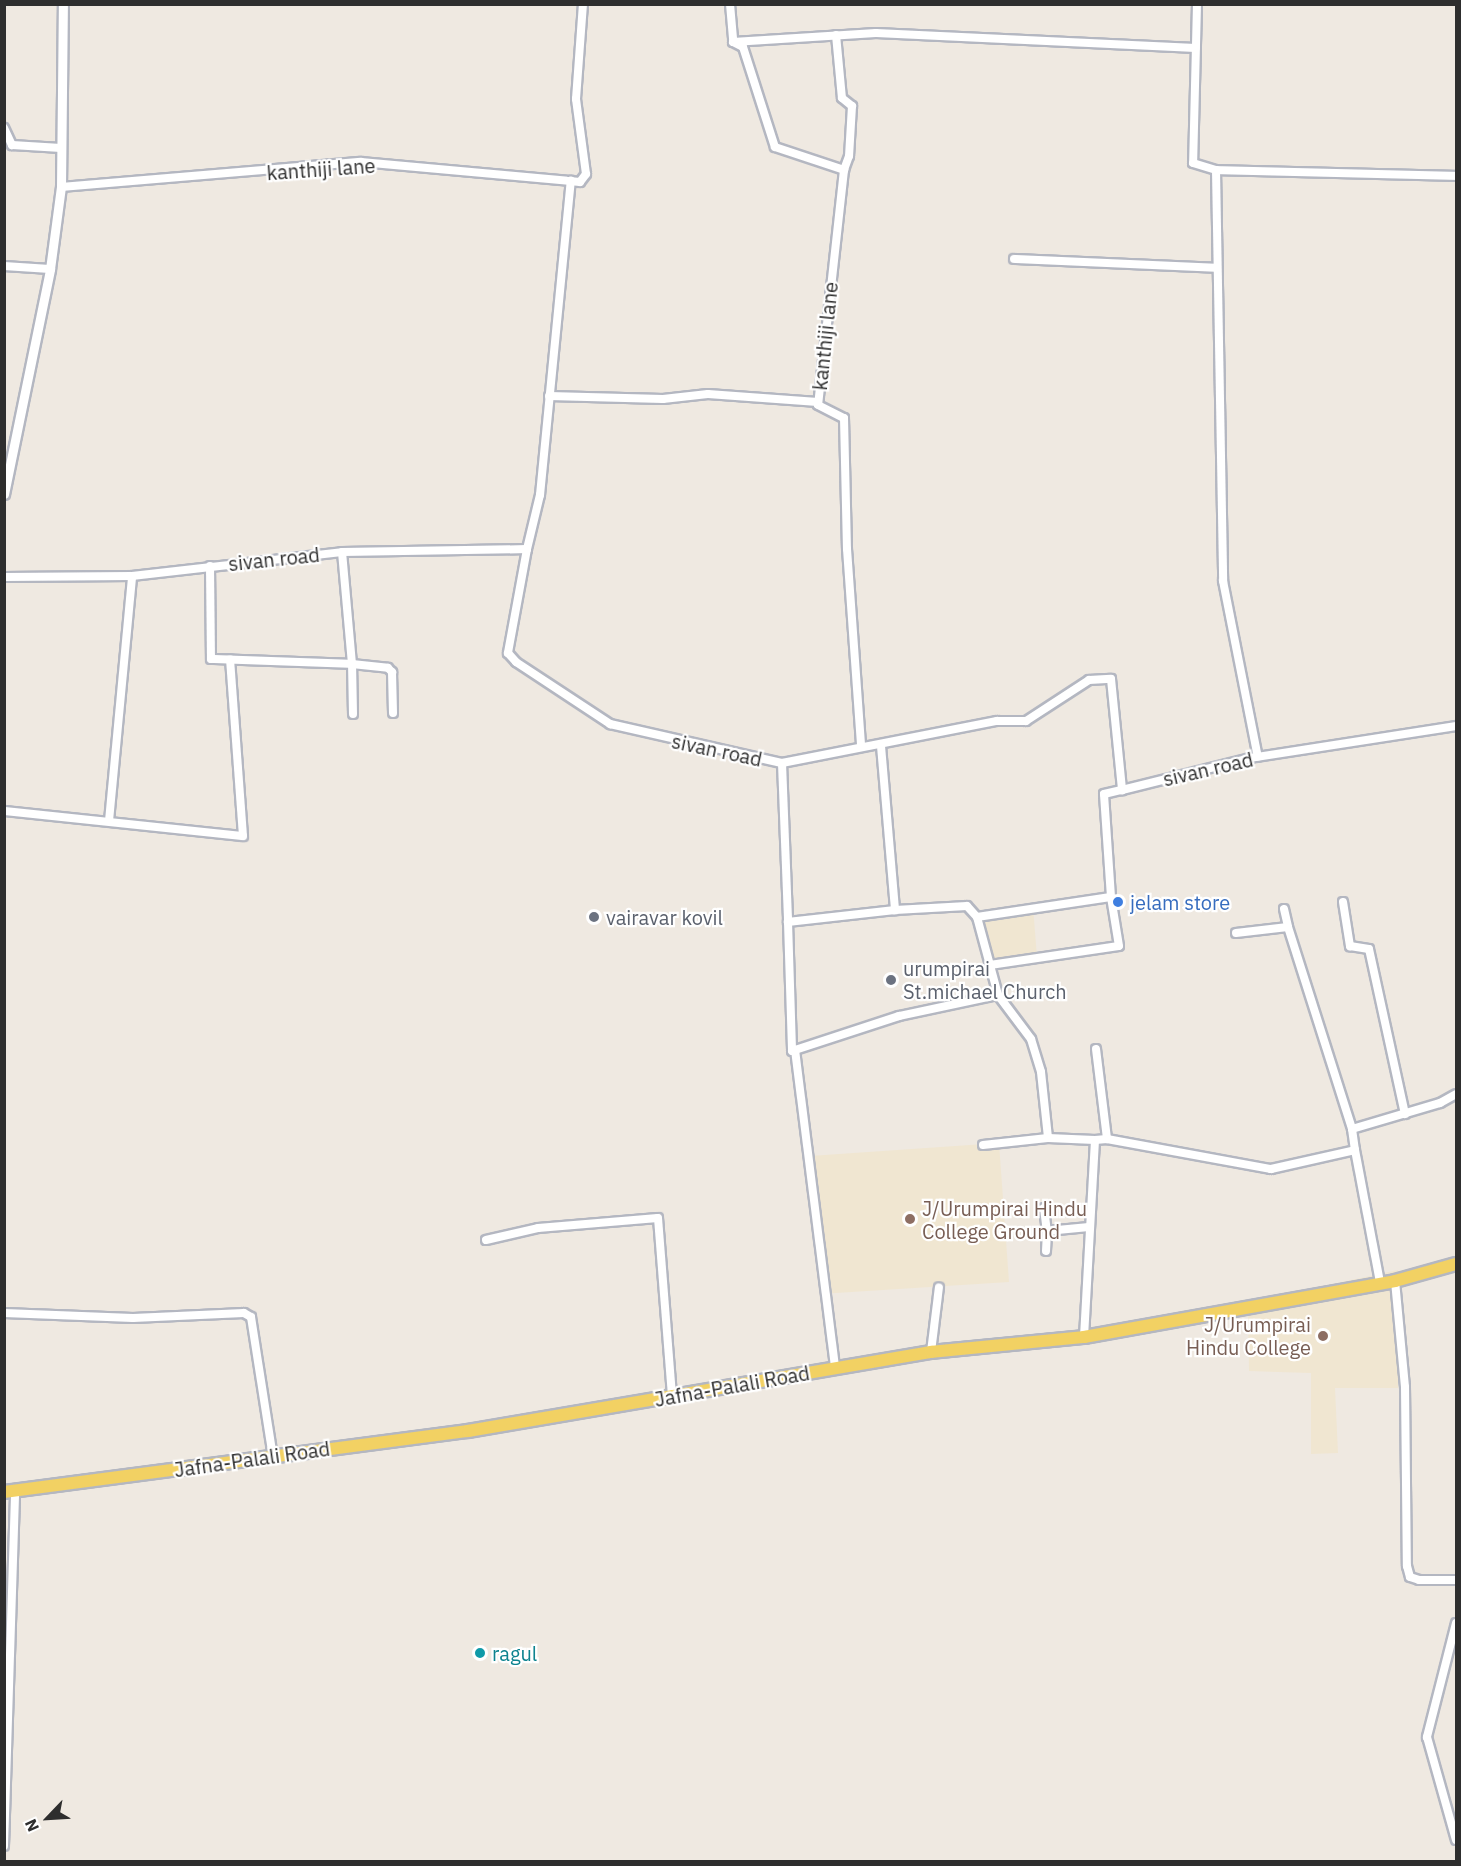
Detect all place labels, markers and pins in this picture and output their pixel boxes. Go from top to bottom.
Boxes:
place label: jelam store [1130,890,1230,914]
marker: jelam store [1111,895,1125,909]
place label: vairavar kovil [606,905,723,929]
marker: vairavar kovil [587,910,601,924]
place label: urumpirai St.michael Church [903,957,1067,1004]
marker: urumpirai St.michael Church [884,973,898,987]
place label: J/Urumpirai Hindu College Ground [922,1196,1087,1243]
marker: J/Urumpirai Hindu College Ground [903,1212,917,1226]
place label: J/Urumpirai Hindu College [1186,1312,1311,1359]
marker: J/Urumpirai Hindu College [1316,1329,1330,1343]
place label: ragul [492,1641,537,1665]
marker: ragul [473,1646,487,1660]

